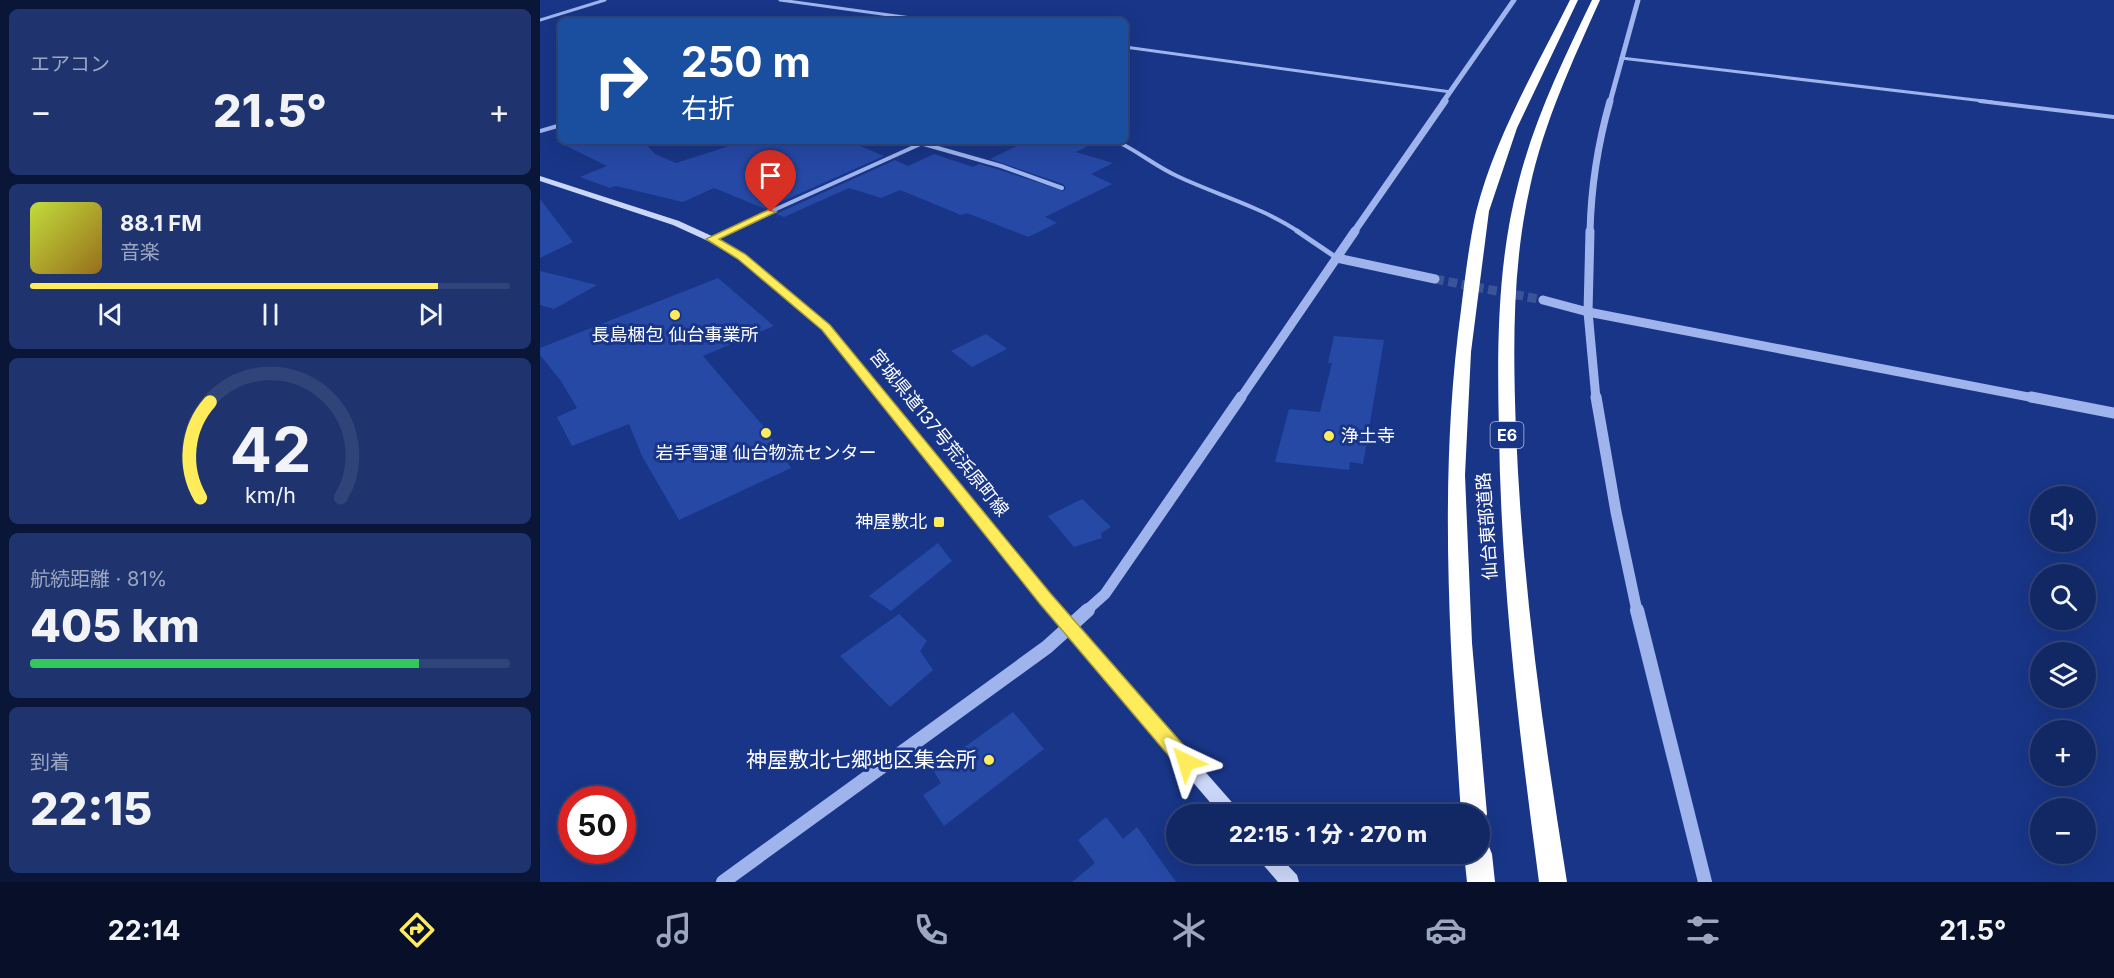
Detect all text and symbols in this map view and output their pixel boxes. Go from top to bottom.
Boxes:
text: 250 m [681,36,811,87]
icon: right [582,42,660,120]
text: エアコン [30,52,110,76]
text: 21.5° [213,83,327,138]
text: − [30,91,52,131]
text: + [488,91,510,131]
text: 右折 [681,92,735,125]
pin [745,150,796,212]
icon: arrive [754,159,787,192]
text: 88.1 FM [120,210,202,236]
text: 音楽 [120,240,160,264]
icon: previous [94,298,127,331]
icon: pause [254,298,287,331]
icon: next [414,298,447,331]
marker: 長島梱包 仙台事業所 [668,308,682,322]
place label: 長島梱包 仙台事業所 [591,324,759,345]
street label: 宮城県道137号荒浜原町線 [866,345,1013,520]
text: 42 [229,412,311,487]
road number: E6 [1490,422,1524,448]
place label: 浄土寺 [1341,425,1395,446]
marker: 岩手雪運 仙台物流センター [759,426,773,440]
marker: 浄土寺 [1322,429,1336,443]
place label: 岩手雪運 仙台物流センター [655,442,877,463]
street label: 仙台東部道路 [1472,471,1501,581]
text: km/h [245,482,295,508]
map controls [2030,486,2096,864]
button: sound [2030,486,2096,552]
place label: 神屋敷北 [855,511,927,532]
marker: 神屋敷北 [932,515,946,529]
button: search [2030,564,2096,630]
text: 航続距離 · 81% [30,567,167,591]
text: 405 km [30,598,200,653]
button: layers [2030,642,2096,708]
button: + [2030,720,2096,786]
position arrow [1154,730,1218,794]
place label: 神屋敷北七郷地区集会所 [746,747,977,772]
text: 到着 [30,750,70,774]
marker: 神屋敷北七郷地区集会所 [982,753,996,767]
text: 22:15 [30,781,152,836]
speed limit sign: 50 [558,786,636,864]
button: − [2030,798,2096,864]
text: 22:15 · 1 分 · 270 m [1229,821,1427,847]
icon: directions [396,909,438,951]
icon: music [653,909,695,951]
icon: phone [910,909,952,951]
icon: climate [1168,909,1210,951]
icon: car [1425,909,1467,951]
icon: filters [1682,909,1724,951]
text: 22:14 [108,914,181,947]
text: 21.5° [1939,914,2006,947]

